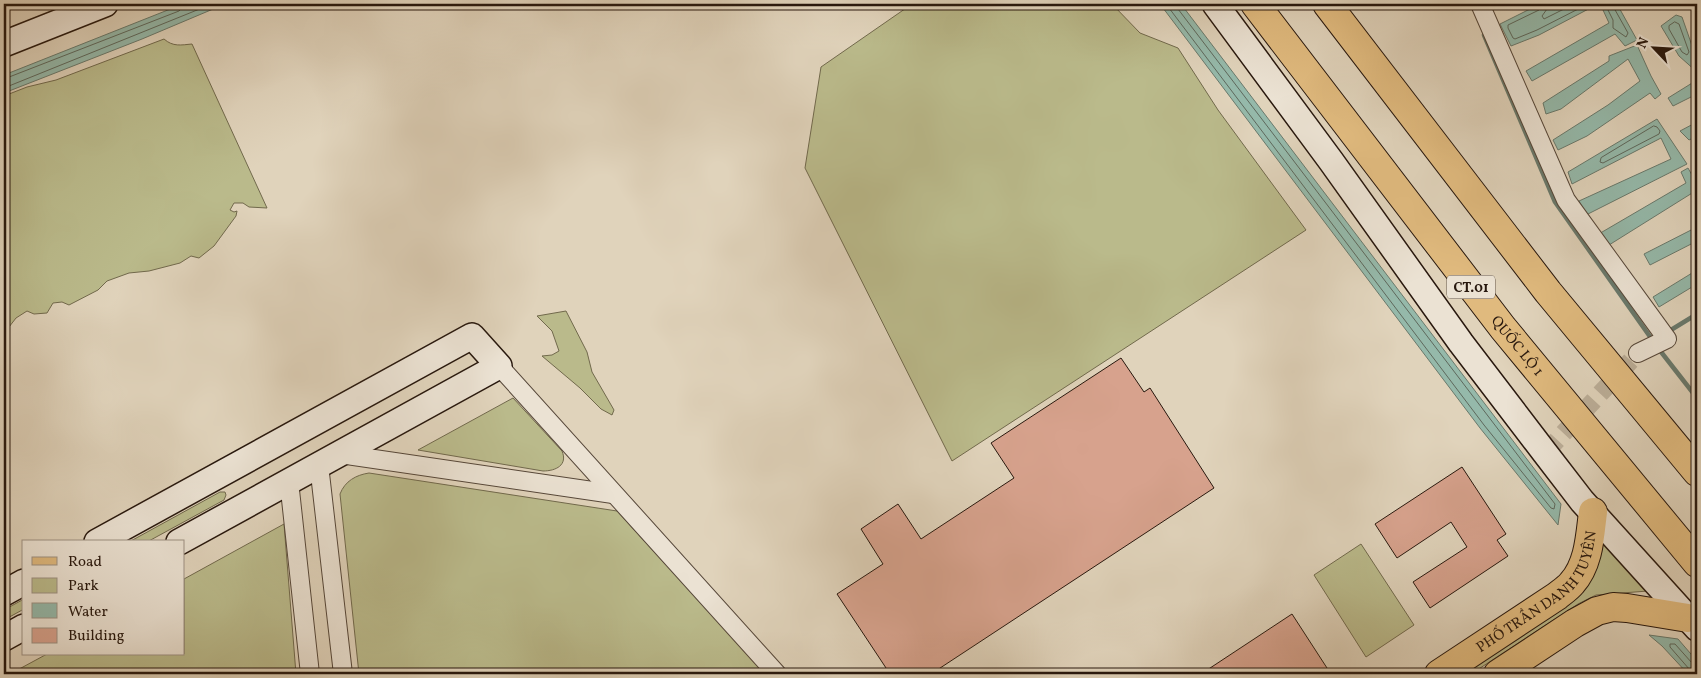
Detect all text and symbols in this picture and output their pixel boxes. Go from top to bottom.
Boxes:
north arrow [1628,22,1678,72]
text: N [1633,35,1654,52]
road number: CT.01 [1447,276,1495,298]
street label: QUỐC LỘ 1 [1485,312,1548,382]
street label: PHỐ TRẦN DANH TUYÊN [1473,529,1603,659]
legend [22,540,185,656]
text: Road [68,552,102,573]
text: Park [68,576,99,597]
text: Water [68,602,108,623]
text: Building [68,626,125,647]

